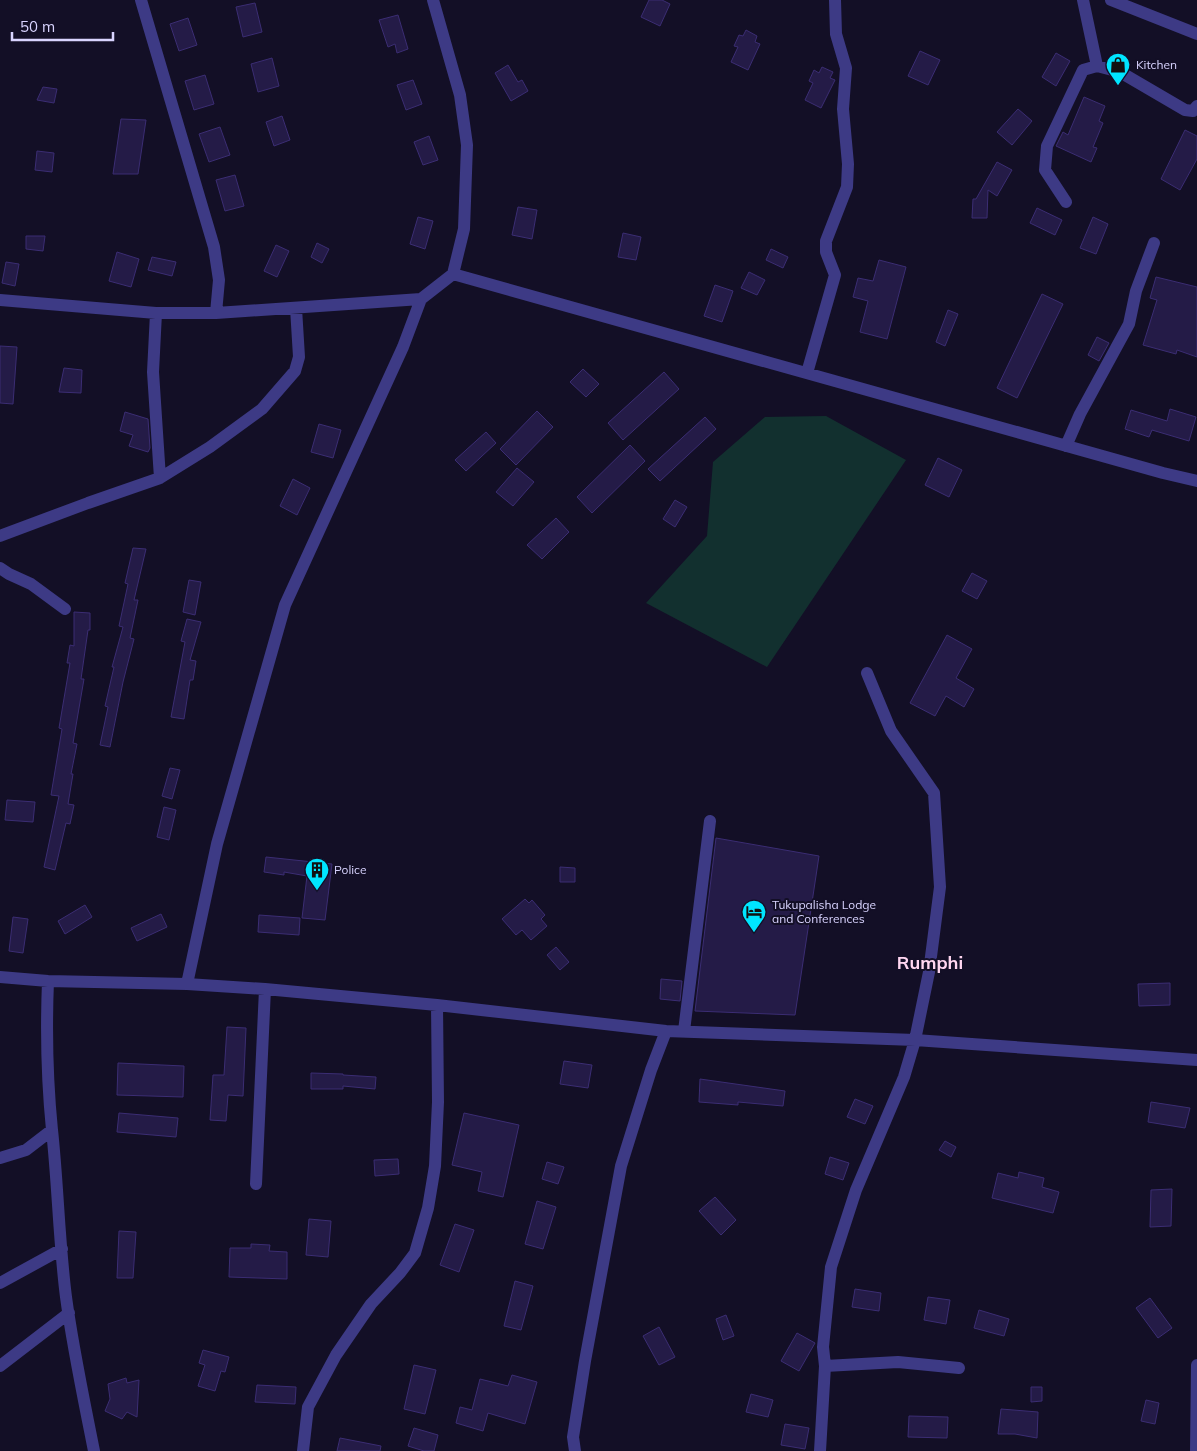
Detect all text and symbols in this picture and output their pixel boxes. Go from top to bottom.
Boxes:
scale bar [12,10,114,42]
text: 50 m [20,17,55,36]
shop icon: Kitchen [1105,52,1131,86]
place label: Kitchen [1136,57,1177,72]
building icon: Police [304,857,330,891]
place label: Police [334,862,366,877]
place label: Tukupalisha Lodge and Conferences [772,897,876,926]
hotel icon: Tukupalisha Lodge and Conferences [741,899,767,933]
district label: Rumphi [897,951,963,974]

